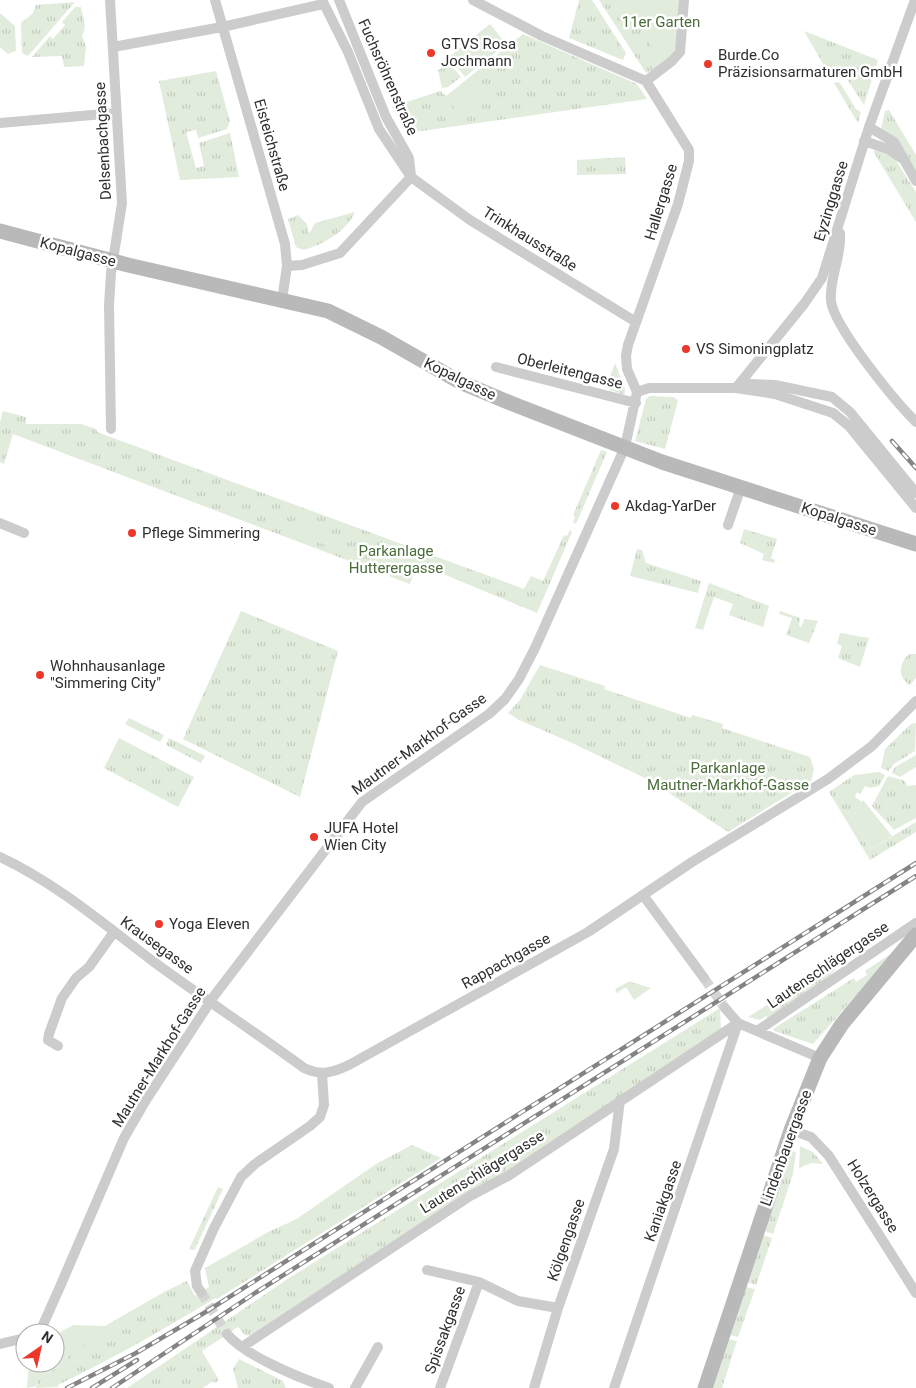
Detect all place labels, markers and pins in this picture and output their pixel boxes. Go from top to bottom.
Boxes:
place label: GTVS Rosa Jochmann [441,35,516,70]
place label: Burde.Co Präzisionsarmaturen GmbH [718,46,903,81]
marker: GTVS Rosa Jochmann [425,47,437,59]
marker: Burde.Co Präzisionsarmaturen GmbH [702,58,714,70]
place label: VS Simoningplatz [696,340,814,358]
marker: VS Simoningplatz [680,343,692,355]
place label: Akdag-YarDer [625,497,716,515]
marker: Akdag-YarDer [609,500,621,512]
place label: Pflege Simmering [142,524,260,542]
marker: Pflege Simmering [126,527,138,539]
place label: Wohnhausanlage "Simmering City" [50,657,165,692]
marker: Wohnhausanlage "Simmering City" [34,669,46,681]
place label: JUFA Hotel Wien City [324,819,398,854]
marker: JUFA Hotel Wien City [308,831,320,843]
place label: Yoga Eleven [169,915,250,933]
marker: Yoga Eleven [153,918,165,930]

